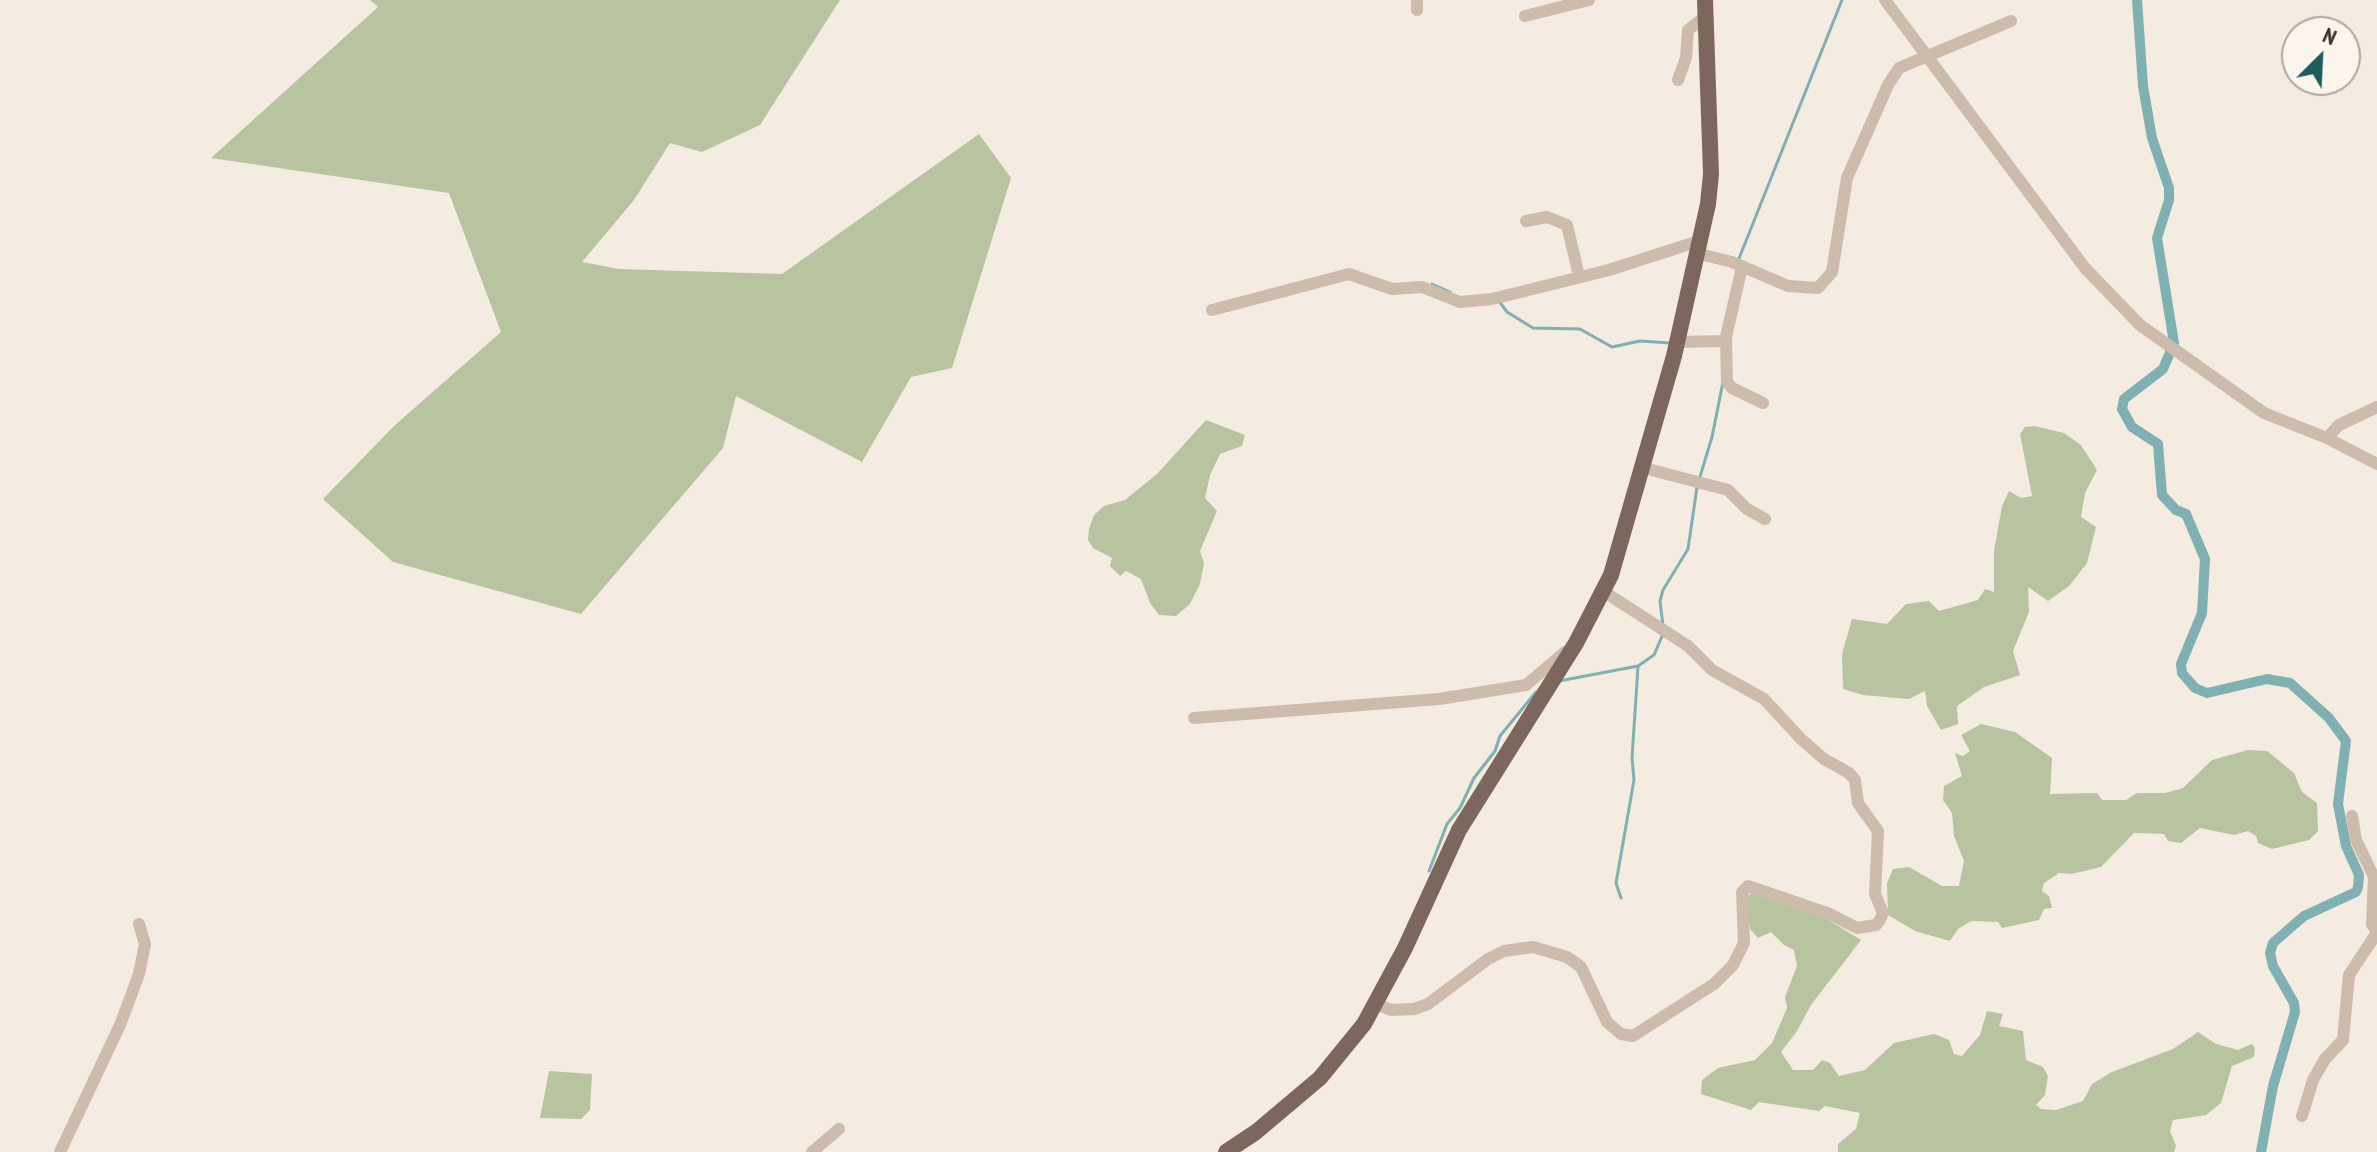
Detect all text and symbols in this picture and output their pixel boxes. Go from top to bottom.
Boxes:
north arrow [2281,16,2361,96]
text: N [2319,21,2341,51]

